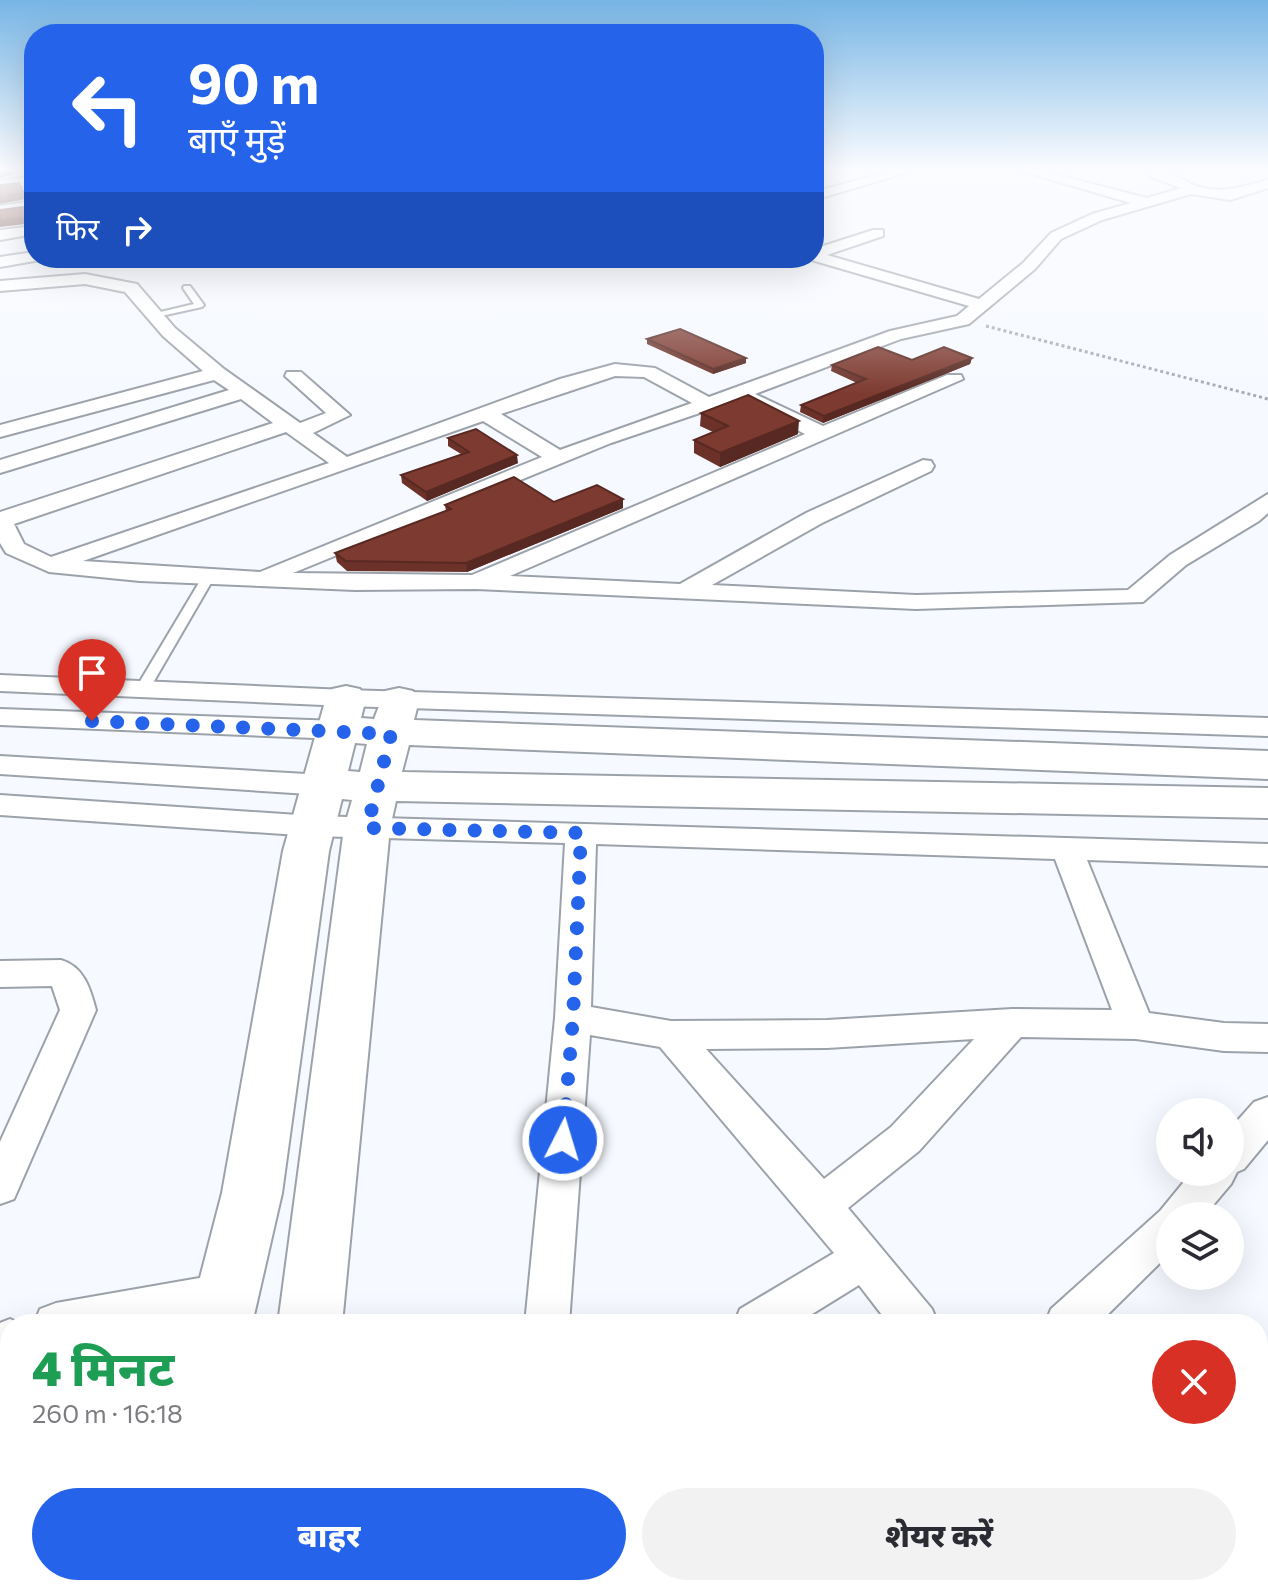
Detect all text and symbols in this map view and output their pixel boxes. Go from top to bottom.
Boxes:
text: 90 m [188,47,319,116]
icon: left [56,56,160,160]
text: बाएँ मुड़ें [188,116,285,160]
icon: right [115,208,159,252]
text: फिर [56,209,99,246]
pin [58,639,126,721]
icon: arrive [70,651,114,695]
position arrow [521,1098,605,1182]
map controls [1156,1098,1244,1290]
button: sound [1156,1098,1244,1186]
button: layers [1156,1202,1244,1290]
text: 4 मिनट [32,1337,174,1396]
button: close [1152,1340,1236,1424]
text: 260 m · 16:18 [32,1397,183,1428]
button: बाहर [32,1488,626,1580]
button: शेयर करें [642,1488,1236,1580]

